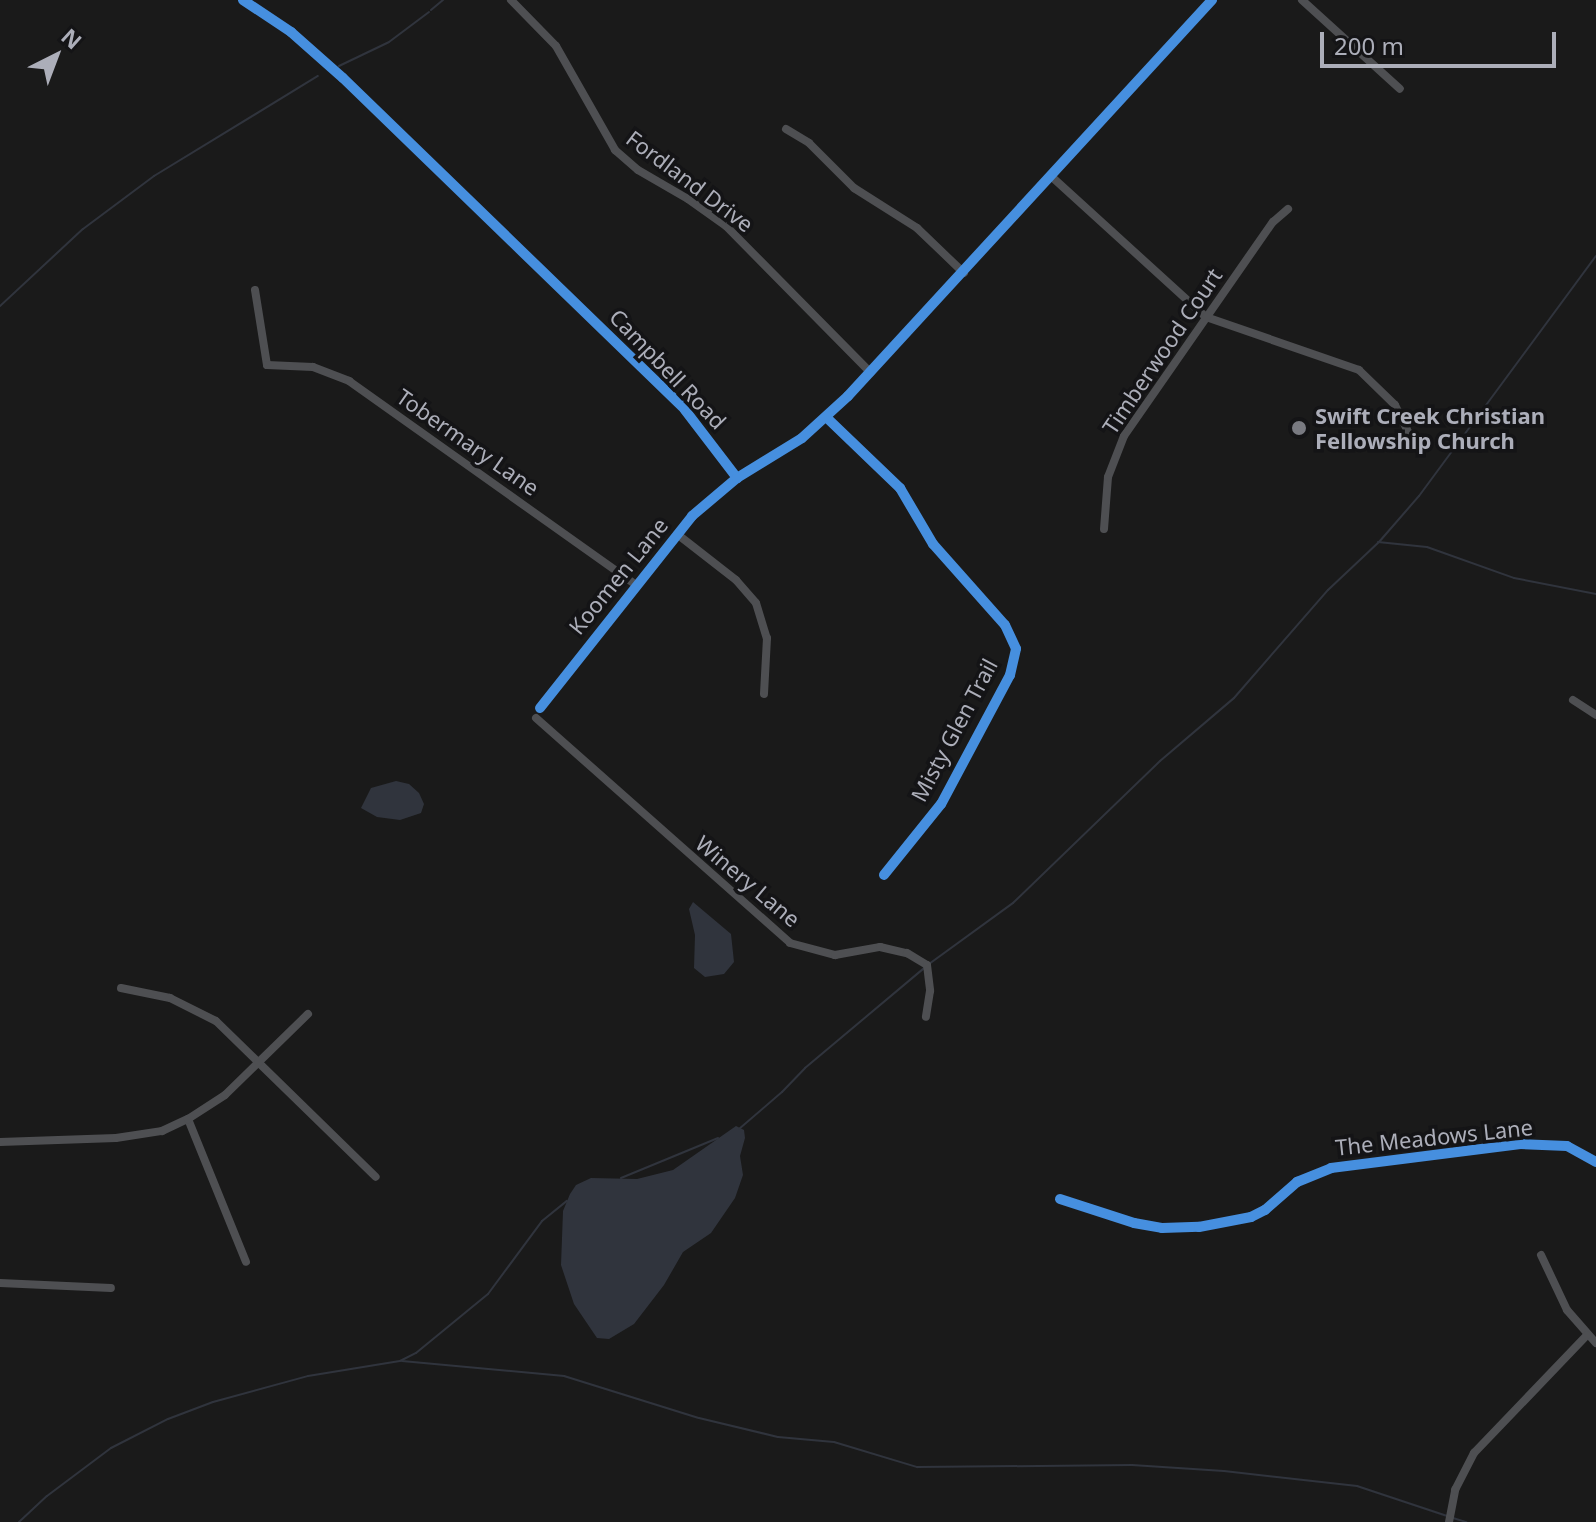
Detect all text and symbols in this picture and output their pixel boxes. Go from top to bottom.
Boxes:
north arrow [16,16,96,96]
scale bar [1324,16,1560,66]
text: N [55,21,89,55]
text: 200 m [1334,29,1404,62]
street label: Fordland Drive [621,125,759,237]
street label: Timberwood Court [1097,263,1227,439]
street label: Campbell Road [604,304,732,434]
street label: Tobermary Lane [392,383,544,501]
place label: Swift Creek Christian Fellowship Church [1315,402,1545,454]
marker: Swift Creek Christian Fellowship Church [1290,419,1308,437]
street label: Koomen Lane [563,512,673,640]
street label: Misty Glen Trail [905,654,1003,806]
street label: Winery Lane [690,830,806,932]
street label: The Meadows Lane [1334,1113,1534,1161]

